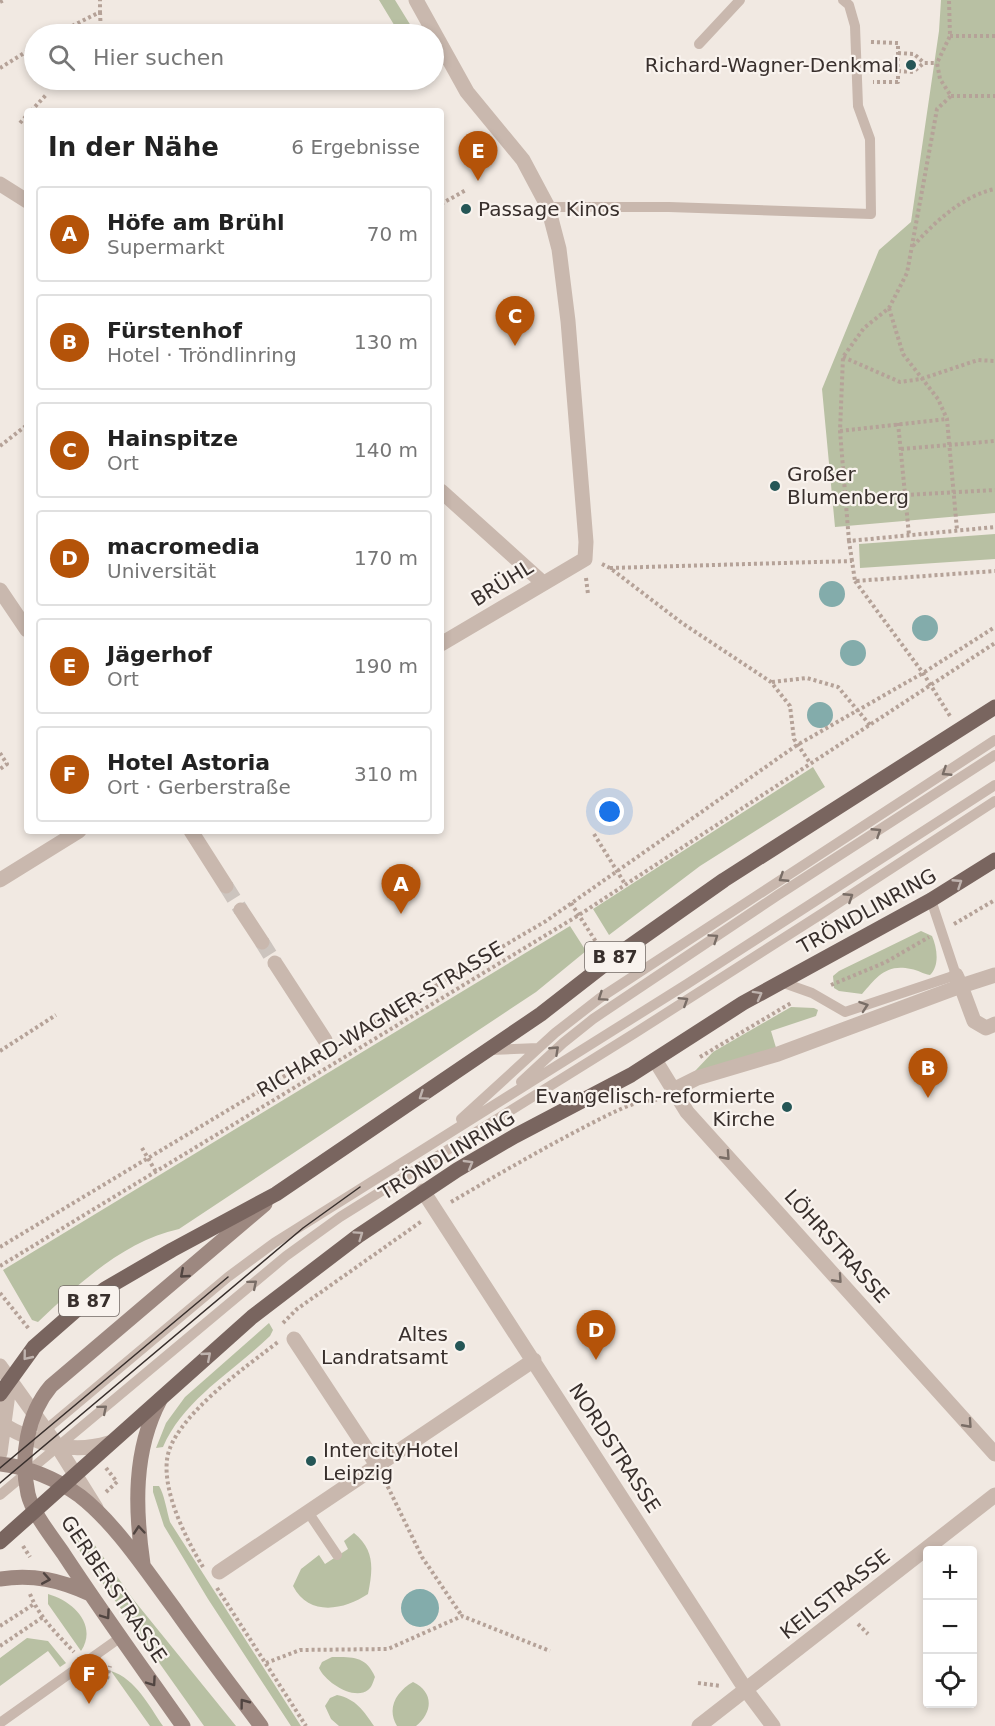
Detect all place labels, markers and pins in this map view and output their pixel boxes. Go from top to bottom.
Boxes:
place label: Richard-Wagner-Denkmal [645,53,899,77]
marker: Richard-Wagner-Denkmal [904,58,918,72]
pin: E [458,132,498,181]
place label: Passage Kinos [478,197,620,221]
marker: Passage Kinos [459,202,473,216]
pin: C [496,296,534,346]
place label: Großer Blumenberg [787,462,909,509]
marker: Großer Blumenberg [768,479,782,493]
pin: A [382,864,420,914]
pin: B [908,1048,948,1098]
place label: Evangelisch-reformierte Kirche [535,1084,775,1131]
marker: Evangelisch-reformierte Kirche [780,1100,794,1114]
pin: D [576,1310,616,1360]
place label: Altes Landratsamt [321,1322,448,1369]
marker: Altes Landratsamt [453,1339,467,1353]
place label: IntercityHotel Leipzig [323,1438,459,1485]
marker: IntercityHotel Leipzig [304,1454,318,1468]
pin: F [70,1654,109,1704]

